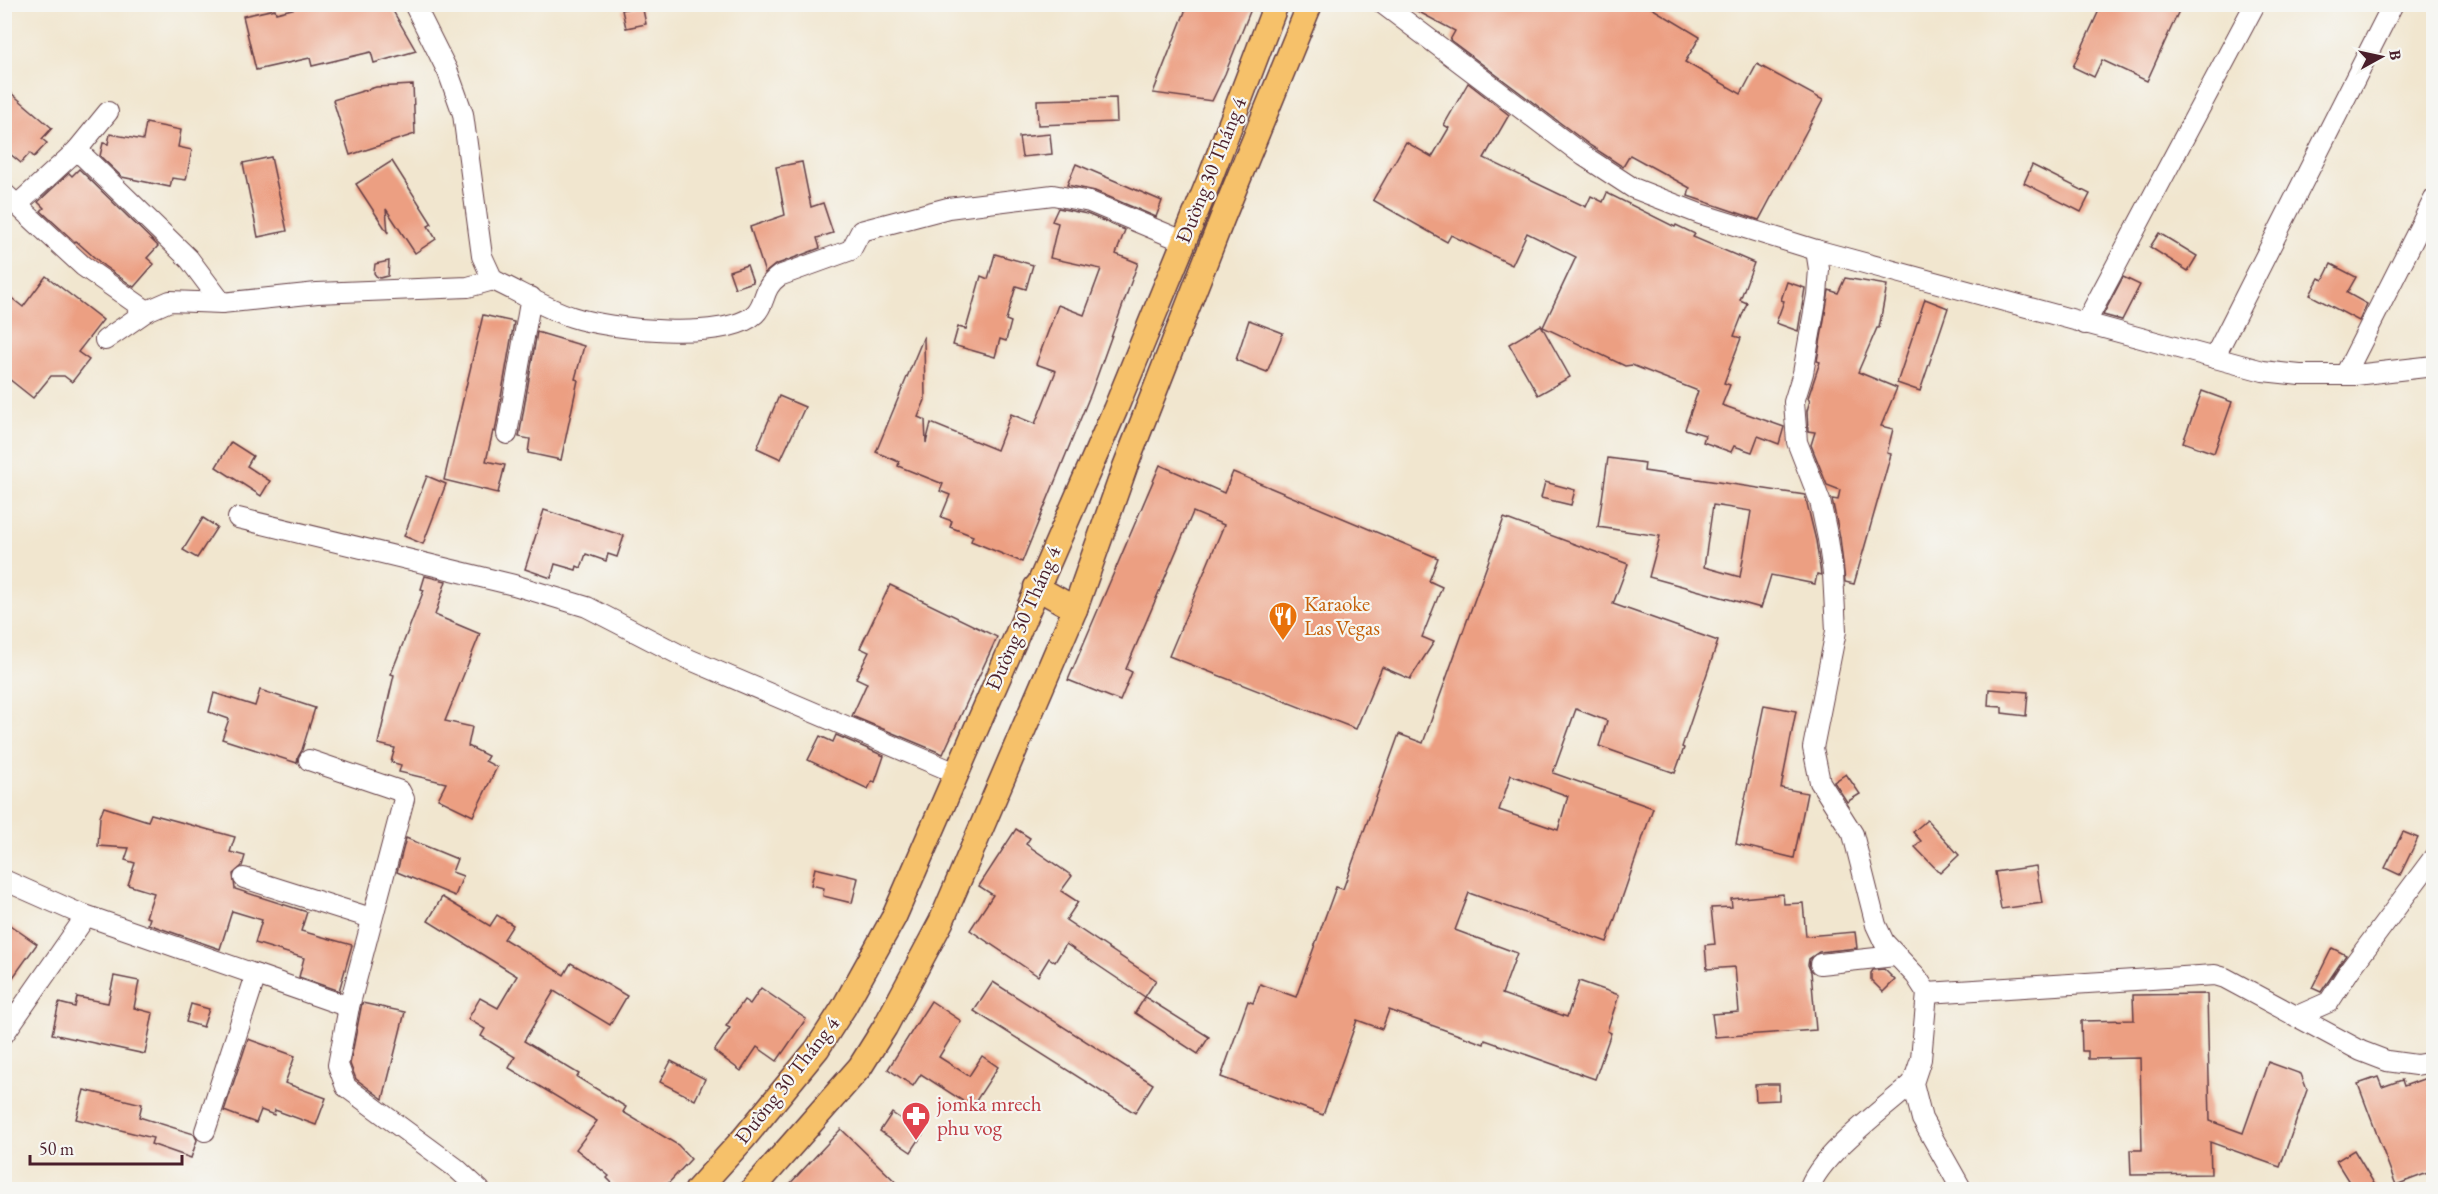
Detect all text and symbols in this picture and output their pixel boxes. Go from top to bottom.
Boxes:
north arrow [2351,27,2411,87]
text: B [2384,49,2406,61]
street label: Đường 30 Tháng 4 [1169,92,1252,247]
street label: Đường 30 Tháng 4 [979,541,1067,694]
place label: Karaoke Las Vegas [1304,590,1380,641]
restaurant icon: Karaoke Las Vegas [1267,600,1299,642]
street label: Đường 30 Tháng 4 [728,1010,845,1149]
place label: jomka mrech phu vog [936,1090,1042,1141]
pharmacy icon: jomka mrech phu vog [900,1100,932,1142]
scale bar [30,1128,182,1166]
text: 50 m [39,1137,74,1160]

